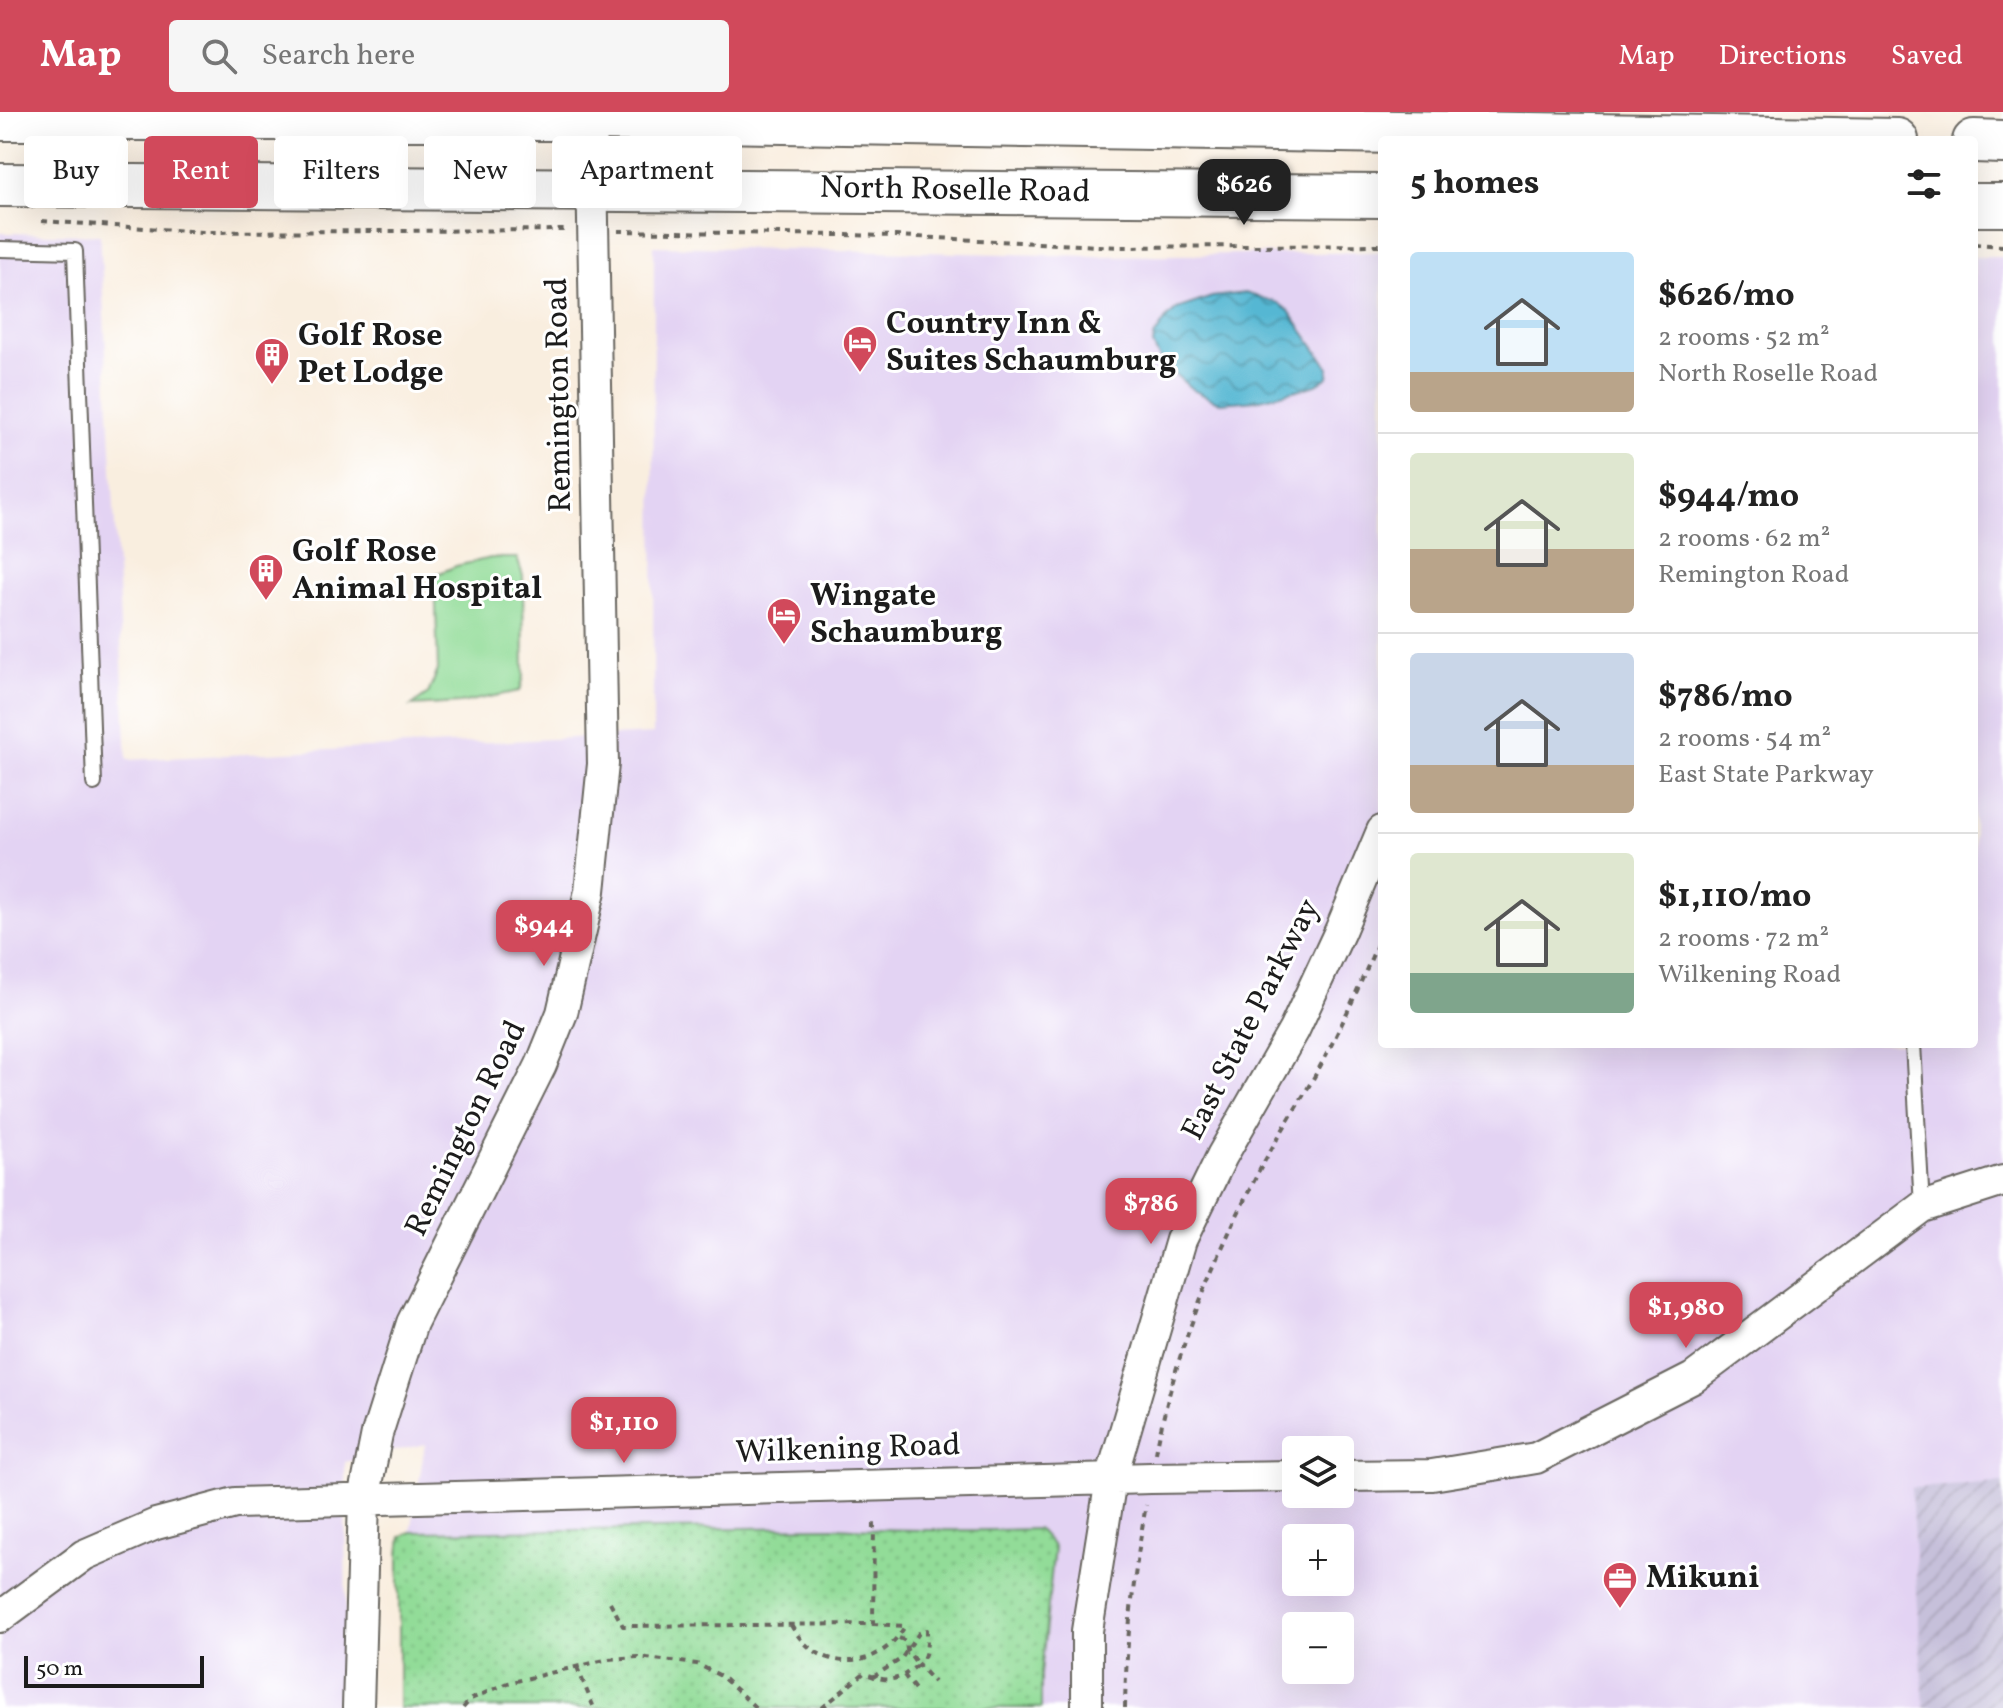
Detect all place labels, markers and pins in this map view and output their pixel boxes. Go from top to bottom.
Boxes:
pin: $626 [1197,159,1291,227]
place label: Country Inn & Suites Schaumburg [886,303,1177,384]
place label: Golf Rose Pet Lodge [298,315,444,396]
hotel icon: Country Inn & Suites Schaumburg [841,324,879,374]
building icon: Golf Rose Pet Lodge [253,336,291,386]
place label: Golf Rose Animal Hospital [292,531,542,612]
building icon: Golf Rose Animal Hospital [247,552,285,602]
place label: Wingate Schaumburg [810,575,1003,656]
hotel icon: Wingate Schaumburg [765,596,803,646]
pin: $944 [497,900,591,968]
pin: $786 [1104,1178,1198,1246]
pin: $1,980 [1621,1282,1751,1350]
pin: $1,110 [559,1397,689,1465]
place label: Mikuni [1646,1557,1760,1601]
office icon: Mikuni [1601,1560,1639,1610]

